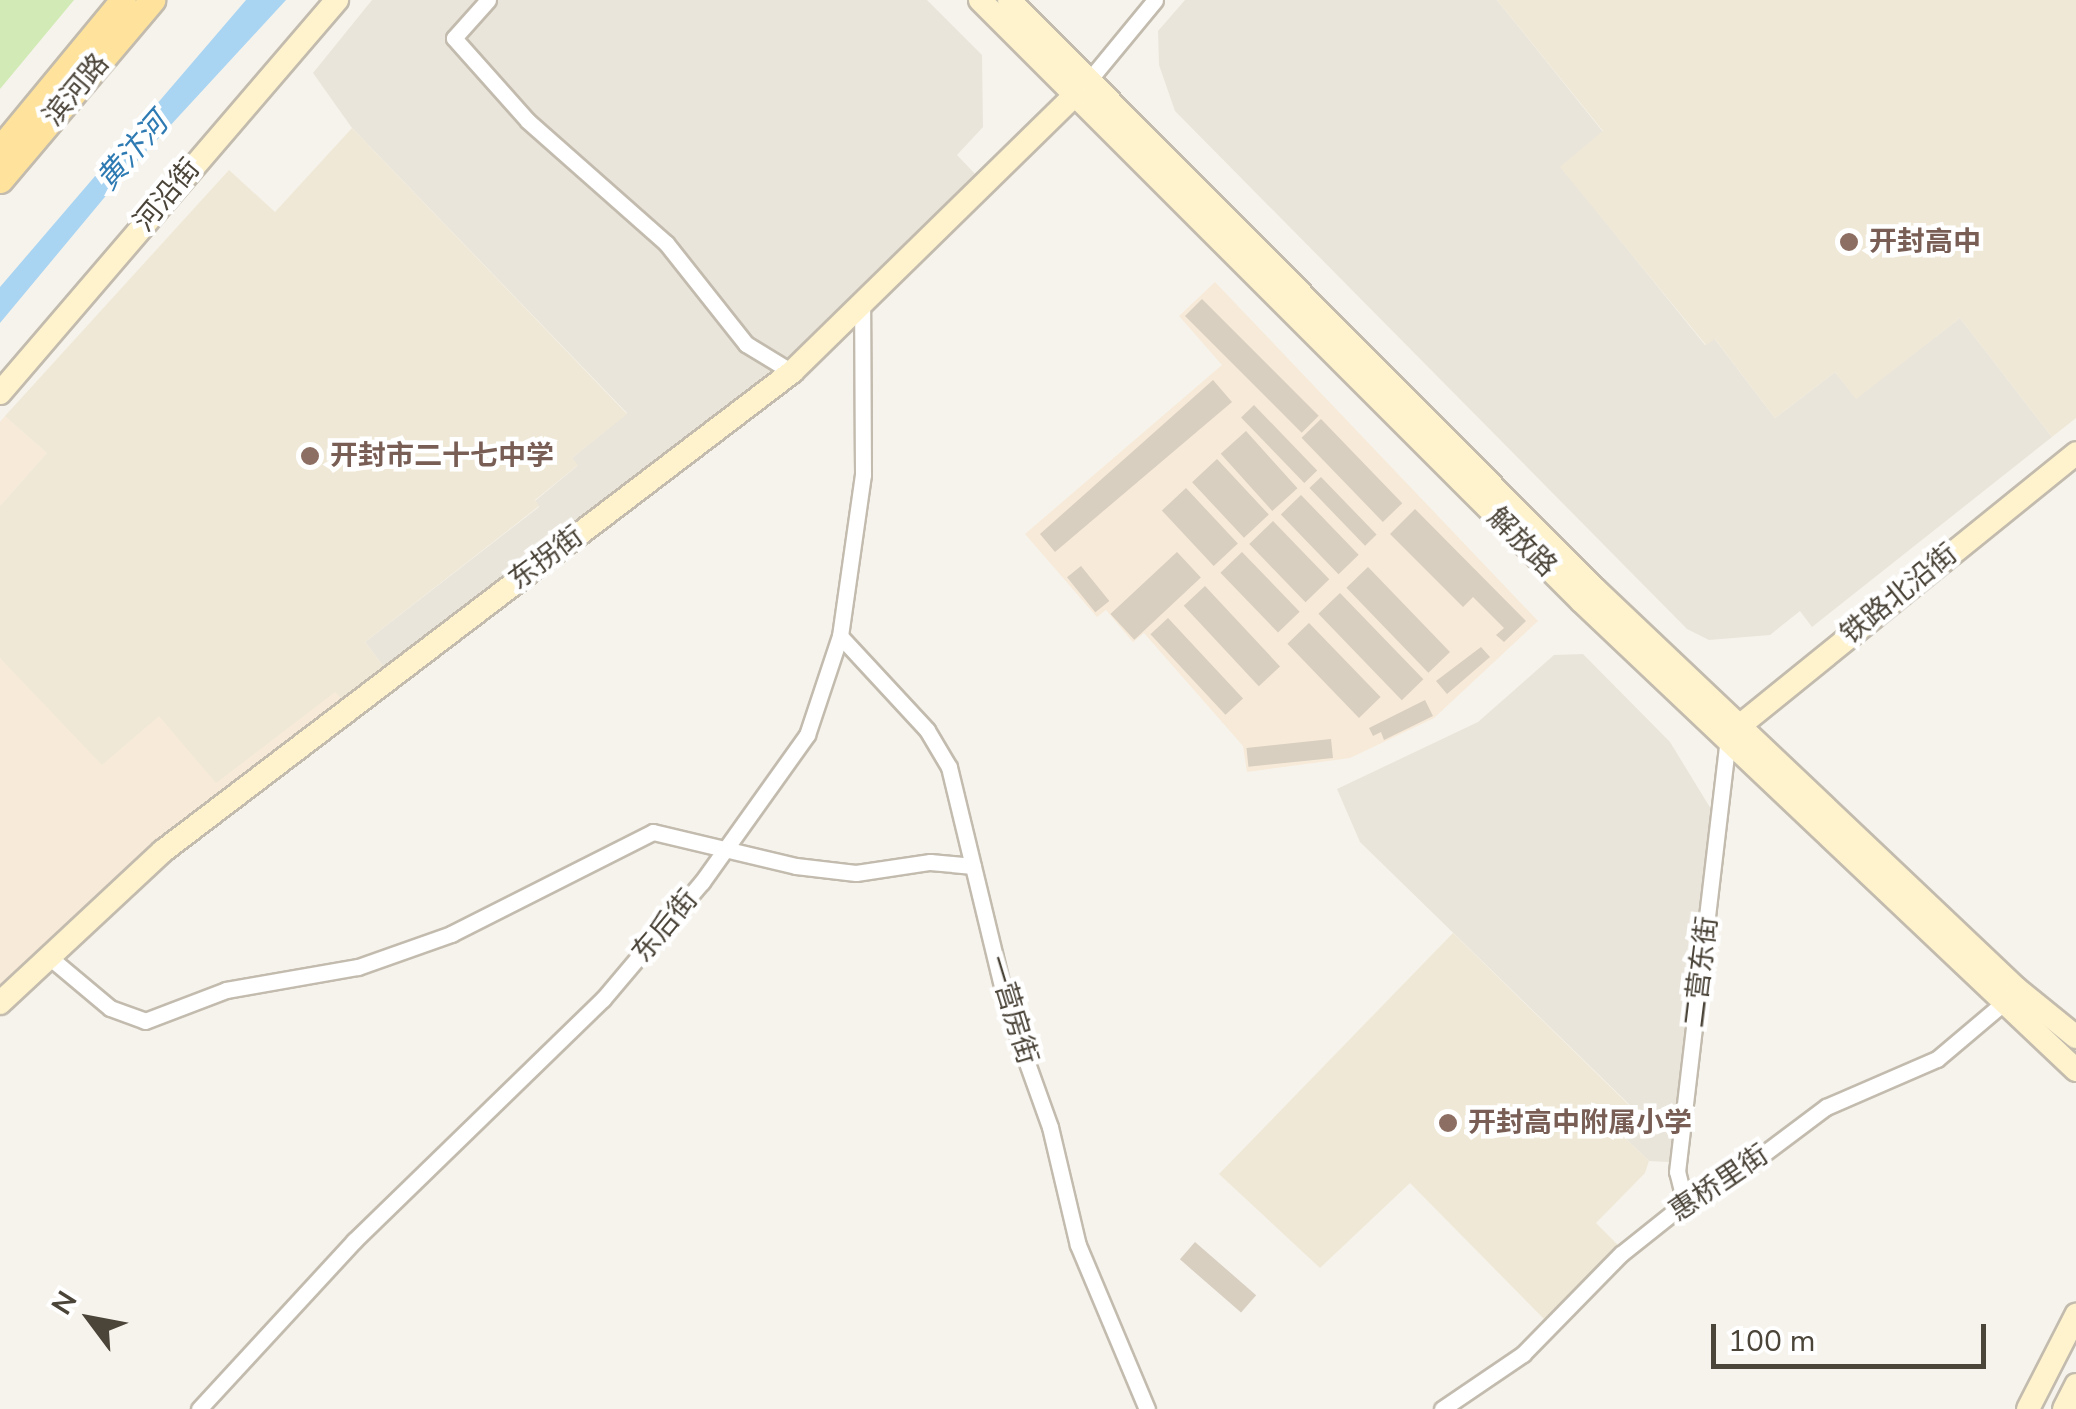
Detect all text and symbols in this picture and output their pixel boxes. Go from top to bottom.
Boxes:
street label: 滨河路 [36,47,116,133]
water label: 黄汴河 [90,106,176,198]
street label: 河沿街 [127,152,207,238]
place label: 开封高中 [1869,225,1981,259]
marker: 开封高中 [1838,231,1860,253]
place label: 开封市二十七中学 [330,439,554,473]
marker: 开封市二十七中学 [299,445,321,467]
street label: 解放路 [1480,500,1564,584]
street label: 东拐街 [502,519,590,597]
street label: 铁路北沿街 [1834,537,1964,651]
street label: 东后街 [625,883,705,969]
street label: 二营东街 [1678,914,1724,1030]
street label: 一营房街 [980,952,1044,1068]
place label: 开封高中附属小学 [1468,1106,1692,1140]
marker: 开封高中附属小学 [1437,1112,1459,1134]
street label: 惠桥里街 [1663,1138,1775,1228]
north arrow [40,1269,140,1369]
text: N [43,1284,86,1322]
scale bar [1716,1304,1991,1366]
text: 100 m [1728,1321,1815,1362]

